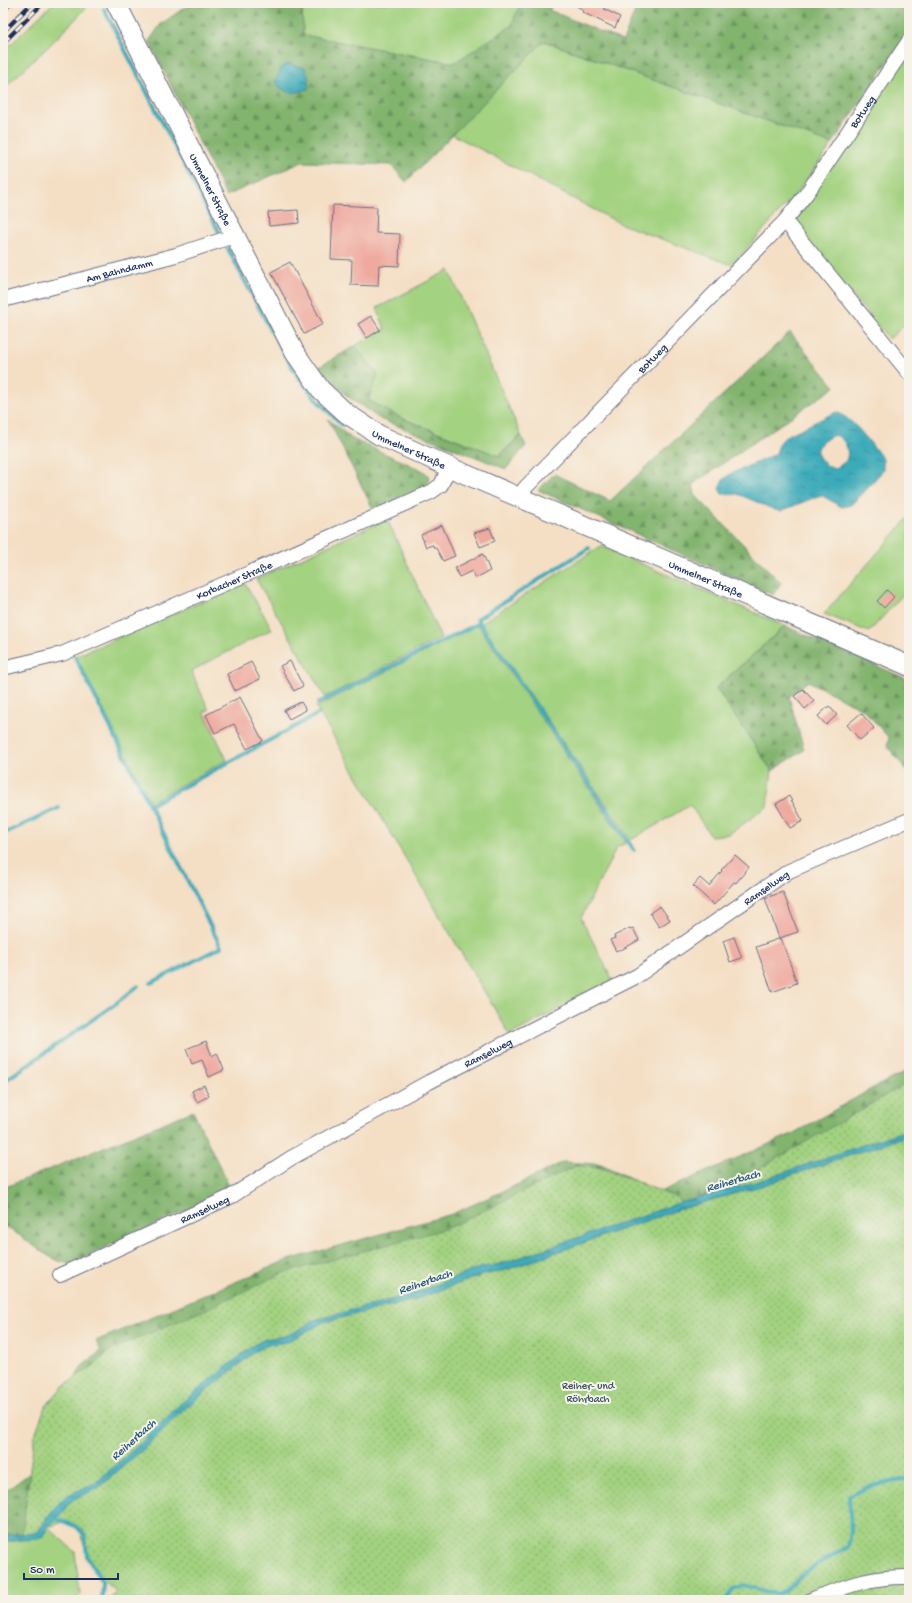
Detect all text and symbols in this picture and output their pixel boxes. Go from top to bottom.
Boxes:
street label: Botweg [848,94,879,132]
street label: Ummelner Straße [186,152,233,228]
street label: Am Bahndamm [85,257,154,286]
street label: Botweg [636,342,670,377]
street label: Ummelner Straße [369,428,447,473]
street label: Korbacher Straße [195,559,275,603]
street label: Ummelner Straße [666,559,744,601]
street label: Ramselweg [742,869,792,908]
street label: Ramselweg [463,1037,515,1071]
water label: Reiherbach [705,1167,763,1196]
street label: Ramselweg [179,1194,232,1227]
water label: Reiherbach [397,1267,455,1299]
park label: Reiher- und Röhrbach [562,1381,616,1406]
water label: Reiherbach [109,1416,160,1464]
scale bar [24,1555,118,1581]
text: 50 m [30,1564,55,1578]

